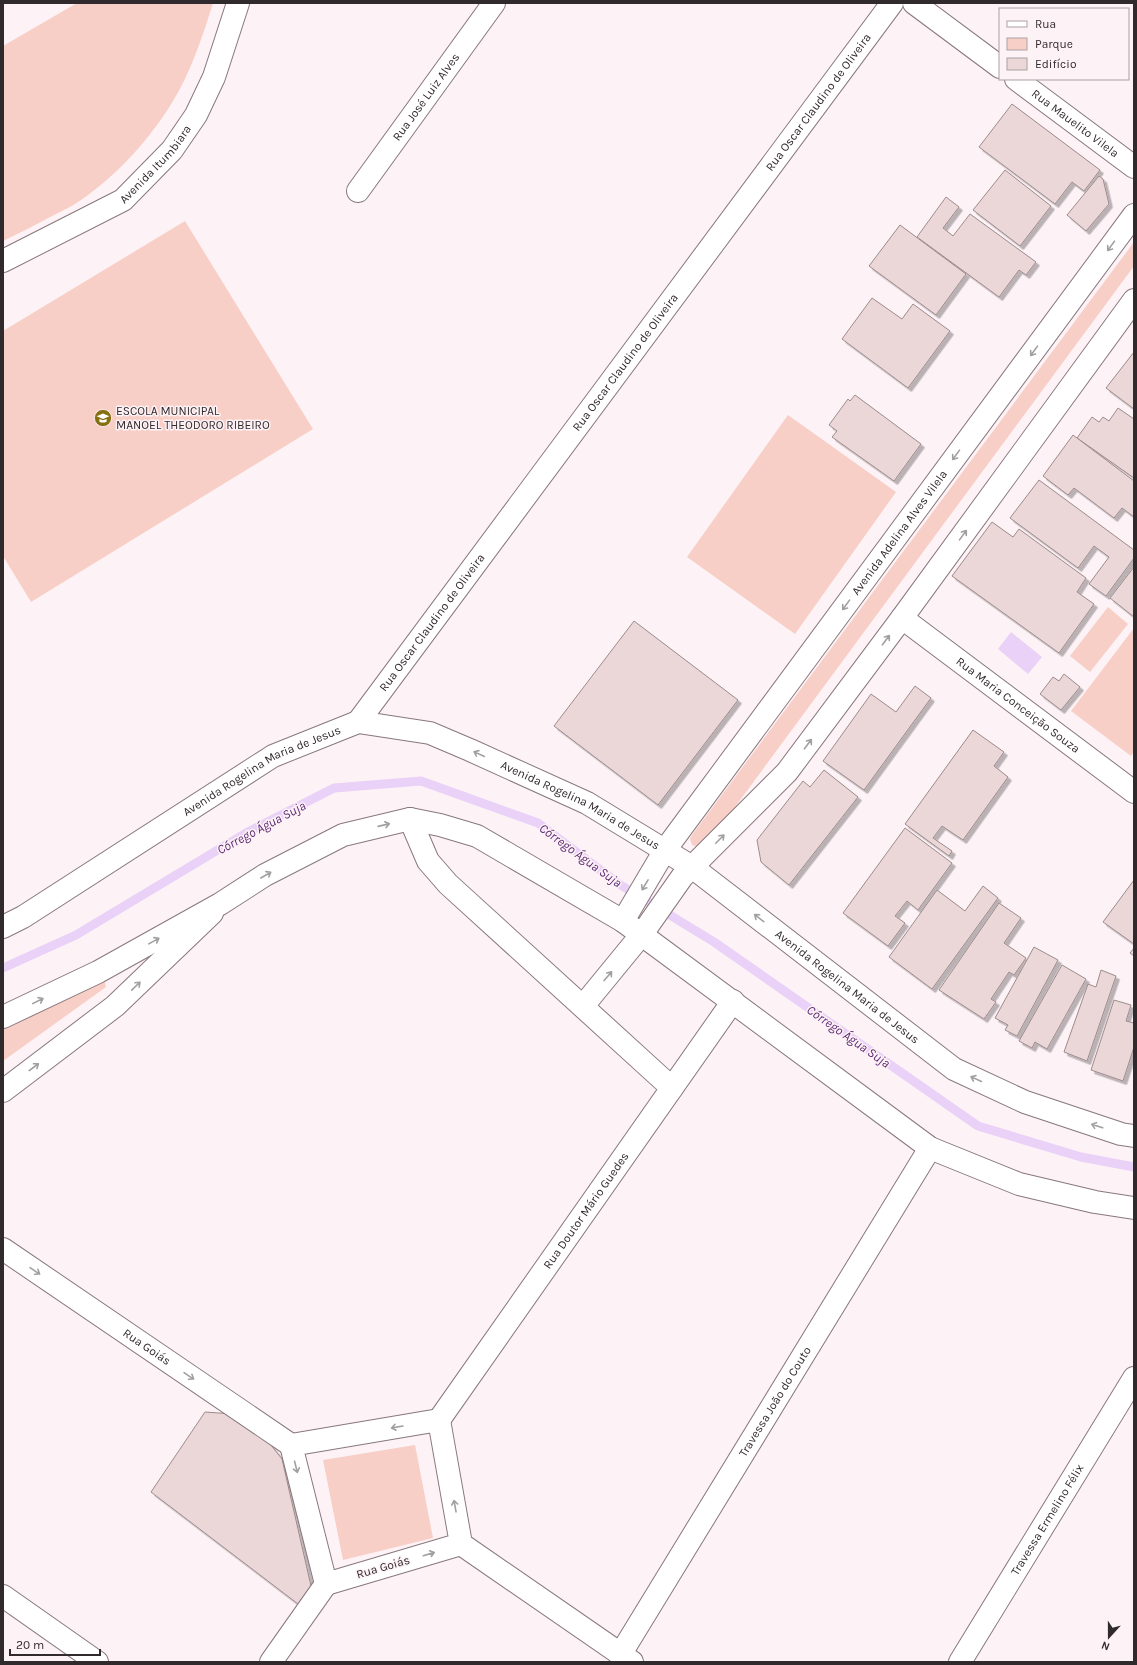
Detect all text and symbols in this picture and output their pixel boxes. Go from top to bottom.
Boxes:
legend [999,8,1129,80]
text: Rua [1035,17,1056,31]
street label: Rua Oscar Claudino de Oliveira [763,31,874,174]
text: Parque [1035,37,1073,51]
street label: Rua José Luiz Alves [390,50,462,144]
text: Edifício [1035,57,1076,71]
street label: Rua Mauelito Vilela [1029,86,1122,160]
street label: Avenida Itumbiara [117,122,194,206]
one-way arrow [1107,240,1115,251]
street label: Rua Oscar Claudino de Oliveira [569,291,681,434]
one-way arrow [1030,345,1038,356]
place label: ESCOLA MUNICIPAL MANOEL THEODORO RIBEIRO [116,404,270,432]
school or university icon: ESCOLA MUNICIPAL MANOEL THEODORO RIBEIRO [93,408,113,428]
one-way arrow [952,450,961,461]
street label: Avenida Adelina Alves Vilela [849,468,950,598]
one-way arrow [959,530,967,541]
street label: Rua Oscar Claudino de Oliveira [376,551,488,694]
one-way arrow [842,599,850,610]
one-way arrow [882,634,890,645]
street label: Rua Maria Conceição Souza [953,654,1083,756]
street label: Avenida Rogelina Maria de Jesus [180,723,343,819]
one-way arrow [804,739,812,750]
one-way arrow [473,750,485,757]
street label: Avenida Rogelina Maria de Jesus [498,758,662,853]
water label: Córrego Água Suja [214,797,309,857]
one-way arrow [378,820,391,828]
water label: Córrego Água Suja [536,820,626,891]
one-way arrow [715,834,725,844]
one-way arrow [260,871,272,879]
one-way arrow [641,879,649,891]
one-way arrow [754,914,765,923]
street label: Avenida Rogelina Maria de Jesus [772,927,922,1047]
one-way arrow [148,937,160,945]
one-way arrow [603,971,612,981]
one-way arrow [131,981,141,991]
one-way arrow [32,997,44,1004]
water label: Córrego Água Suja [804,1001,894,1071]
one-way arrow [29,1063,40,1071]
one-way arrow [970,1075,982,1082]
one-way arrow [1090,1122,1103,1129]
street label: Rua Doutor Mário Guedes [540,1149,632,1271]
one-way arrow [29,1267,40,1275]
street label: Rua Goiás [120,1326,173,1368]
street label: Travessa João do Couto [736,1344,814,1459]
one-way arrow [183,1372,194,1380]
one-way arrow [391,1423,404,1431]
one-way arrow [293,1460,301,1473]
street label: Travessa Ermelino Félix [1008,1461,1087,1578]
one-way arrow [450,1500,458,1513]
one-way arrow [422,1550,435,1557]
street label: Rua Goiás [355,1553,411,1581]
north arrow [1089,1617,1129,1657]
scale bar [10,1631,100,1657]
text: 20 m [16,1638,44,1652]
text: N [1100,1638,1112,1653]

